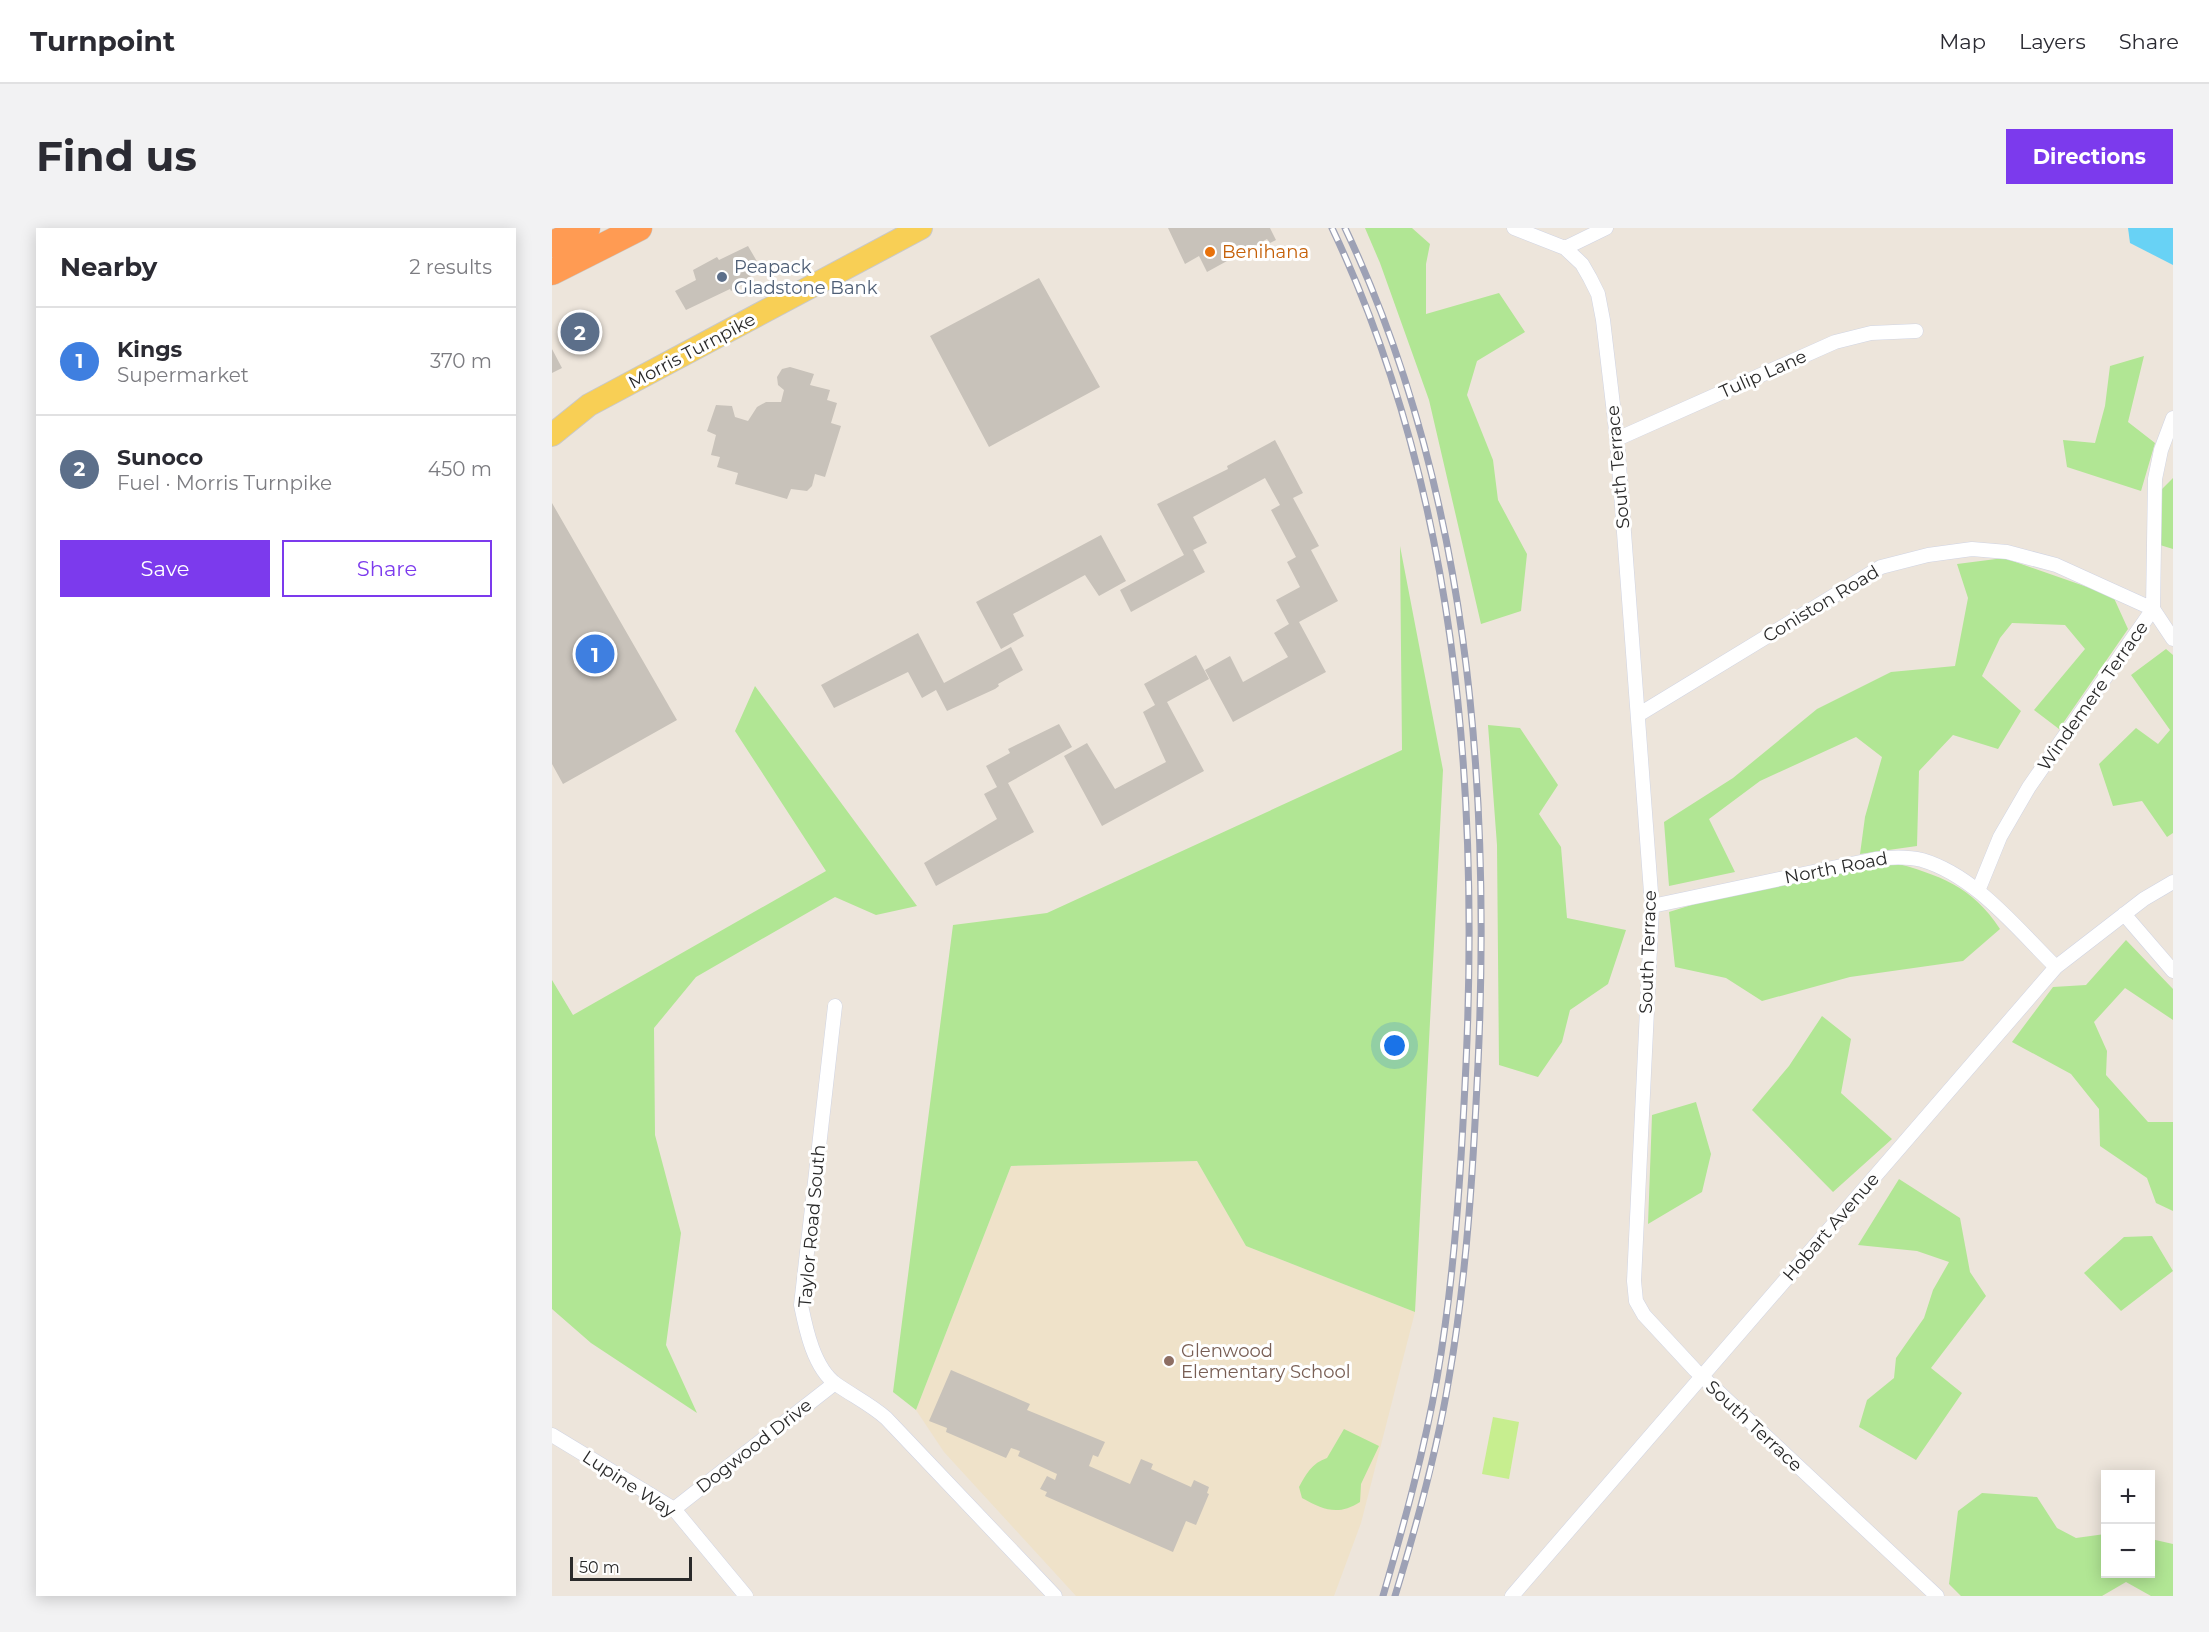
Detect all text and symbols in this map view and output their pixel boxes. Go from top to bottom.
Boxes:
text: Turnpoint [30,24,175,58]
text: Map [1939,29,1986,54]
text: Layers [2019,29,2086,54]
text: Share [2119,29,2179,54]
button: Directions [2006,129,2173,184]
text: Find us [36,130,197,182]
place label: Benihana [1222,241,1309,263]
marker: Benihana [1203,245,1217,259]
text: Nearby [60,251,157,283]
text: 2 results [409,255,492,279]
place label: Peapack Gladstone Bank [734,256,878,299]
marker: Peapack Gladstone Bank [715,270,729,284]
street label: Morris Turnpike [625,308,759,394]
pin: 2 [561,310,600,354]
text: Kings [117,336,182,363]
street label: Tulip Lane [1716,345,1810,403]
text: 1 [76,349,83,373]
text: 370 m [430,349,492,373]
text: Supermarket [117,363,249,387]
street label: South Terrace [1602,404,1634,530]
text: Sunoco [117,444,203,471]
text: 2 [74,457,85,481]
text: 450 m [428,457,492,481]
text: Fuel · Morris Turnpike [117,471,332,495]
button: Save [60,540,270,597]
button: Share [282,540,492,597]
street label: Coniston Road [1759,561,1883,647]
street label: Windemere Terrace [2033,617,2153,775]
pin: 1 [576,632,615,676]
street label: North Road [1783,847,1889,889]
street label: South Terrace [1635,890,1661,1014]
your location [1380,1031,1409,1060]
street label: Taylor Road South [794,1144,830,1308]
street label: Hobart Avenue [1778,1168,1884,1286]
place label: Glenwood Elementary School [1181,1340,1351,1383]
marker: Glenwood Elementary School [1162,1354,1176,1368]
street label: South Terrace [1701,1376,1807,1476]
street label: Dogwood Drive [692,1394,816,1498]
street label: Lupine Way [578,1446,680,1522]
map controls [2101,1470,2155,1578]
button: + [2101,1470,2155,1524]
button: − [2101,1524,2155,1578]
scale bar [570,1554,692,1582]
text: 50 m [579,1558,620,1577]

